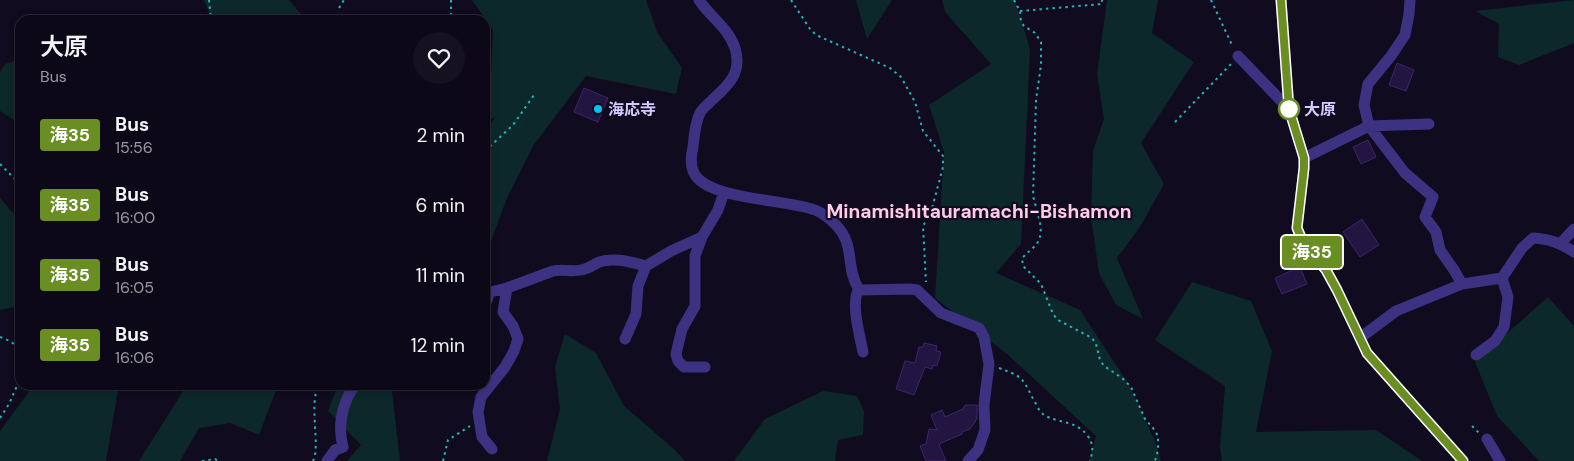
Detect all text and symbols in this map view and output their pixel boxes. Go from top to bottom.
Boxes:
text: 大原 [40,31,88,62]
button: heart [413,32,465,84]
text: Bus [40,66,67,87]
marker: 大原 [1278,98,1300,120]
place label: 海応寺 [608,99,656,120]
place label: 大原 [1304,99,1336,120]
marker: 海応寺 [592,103,604,115]
text: Bus [115,112,149,137]
text: 海35 [50,123,90,147]
text: 2 min [417,123,465,148]
text: 15:56 [115,137,153,158]
text: Bus [115,182,149,207]
text: 海35 [50,193,90,217]
text: 6 min [416,193,465,218]
district label: Minamishitauramachi-Bishamon [827,199,1131,224]
text: 16:00 [115,207,155,228]
line badge: 海35 [1283,236,1341,268]
text: 海35 [1292,240,1332,264]
text: Bus [115,252,149,277]
text: 海35 [50,263,90,287]
text: 11 min [416,263,465,288]
text: 16:05 [115,277,154,298]
text: Bus [115,322,149,347]
text: 海35 [50,333,90,357]
text: 12 min [411,333,465,358]
text: 16:06 [115,347,154,368]

